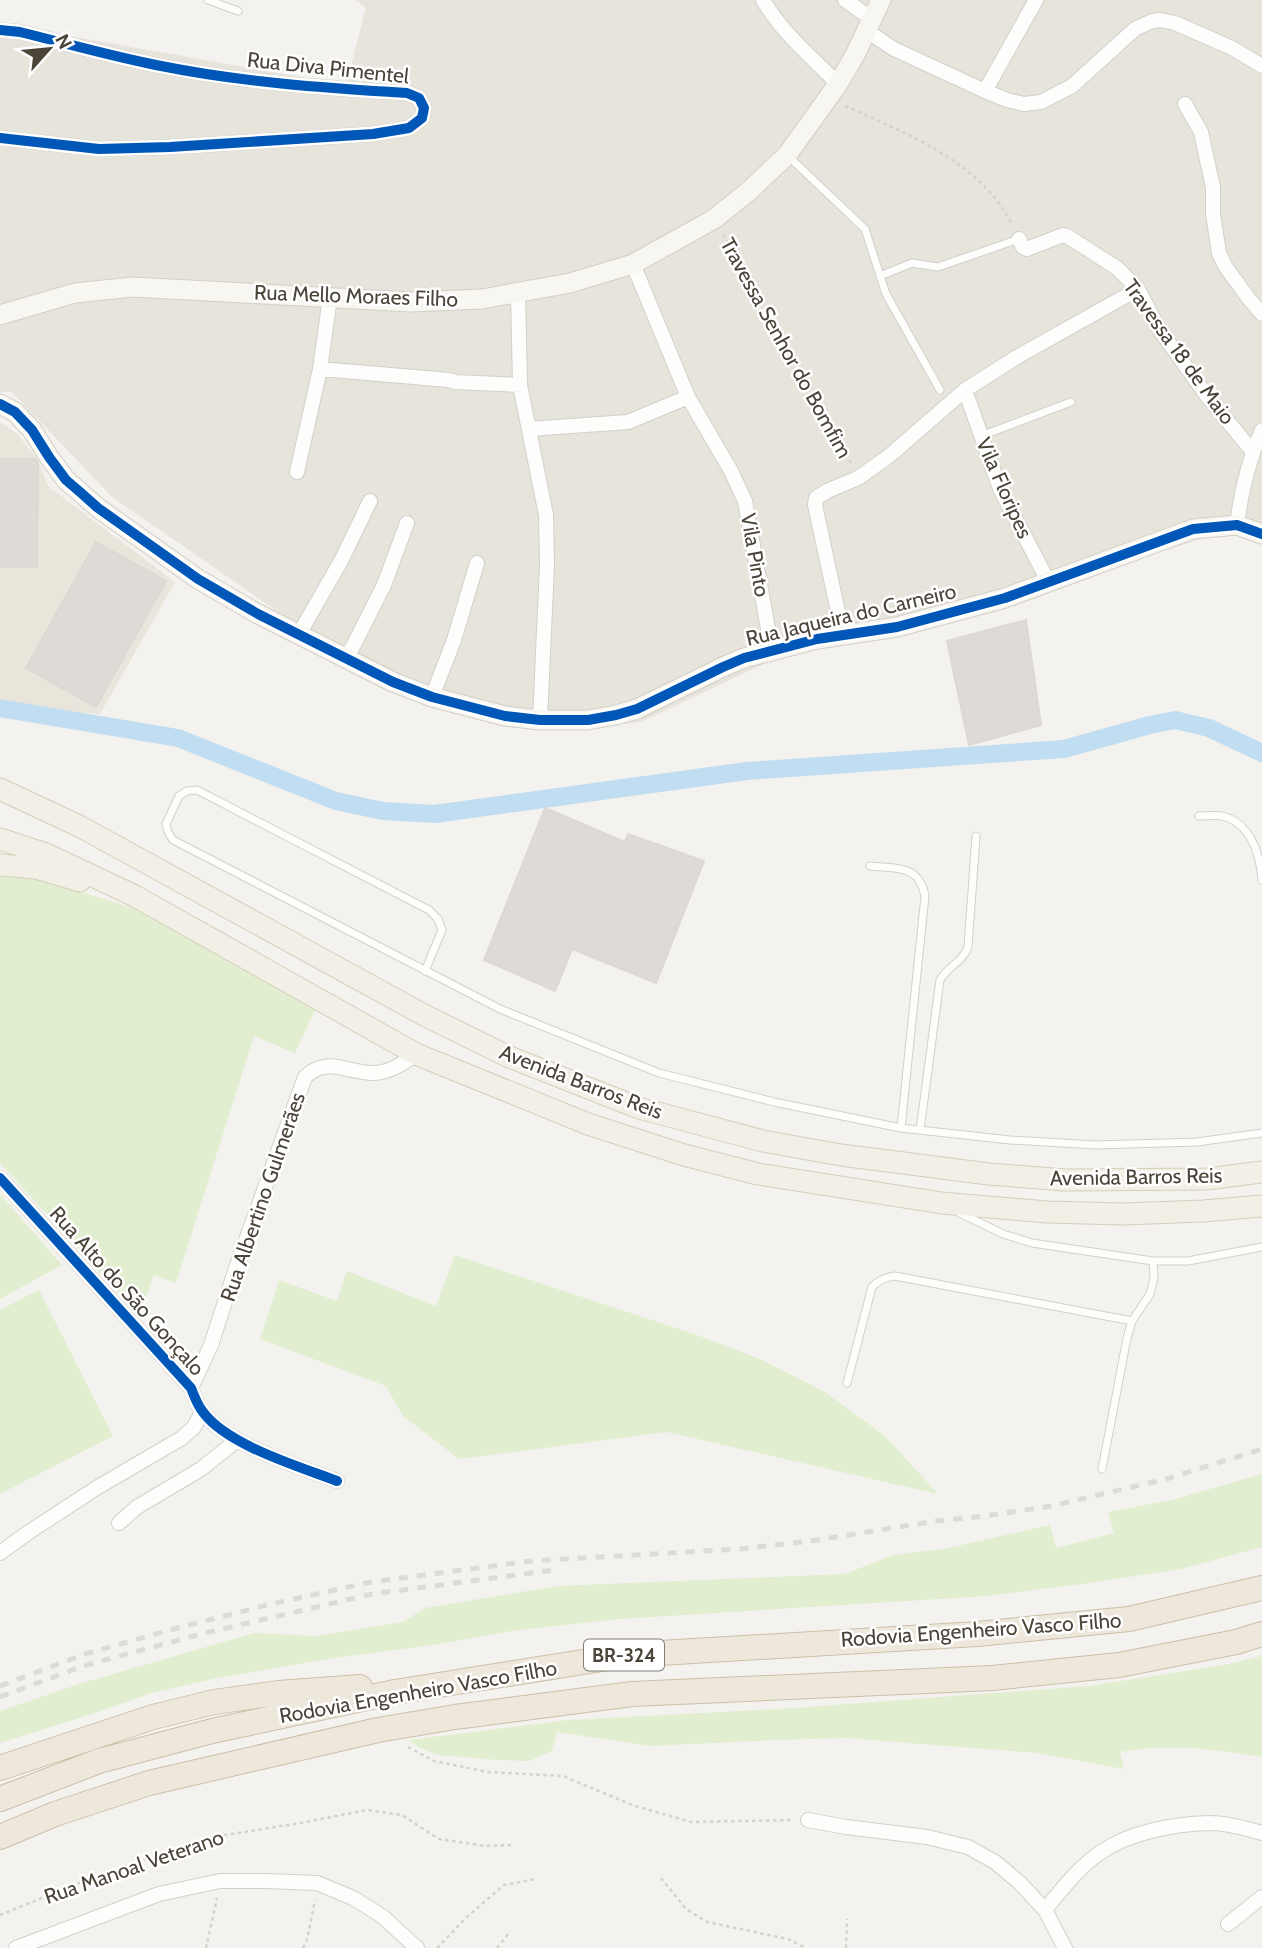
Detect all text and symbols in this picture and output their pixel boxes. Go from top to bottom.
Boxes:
north arrow [14,14,84,84]
text: N [50,30,77,53]
street label: Rua Diva Pimentel [246,47,410,88]
street label: Travessa Senhor do Bomfim [715,233,857,462]
street label: Travessa 18 de Maio [1118,274,1240,429]
street label: Rua Mello Moraes Filho [254,279,458,312]
street label: Vila Floripes [971,434,1038,542]
street label: Vila Pinto [736,511,775,599]
street label: Rua Jaqueira do Carneiro [743,578,958,651]
street label: Avenida Barros Reis [496,1039,666,1124]
street label: Rua Albertino Gulmerães [215,1089,310,1305]
street label: Avenida Barros Reis [1050,1162,1223,1191]
street label: Rua Alto do São Gonçalo [45,1201,210,1380]
street label: Rodovia Engenheiro Vasco Filho [840,1607,1122,1652]
road number: BR-324 [584,1639,664,1670]
street label: Rodovia Engenheiro Vasco Filho [277,1655,559,1728]
street label: Rua Manoal Veterano [41,1824,227,1909]

